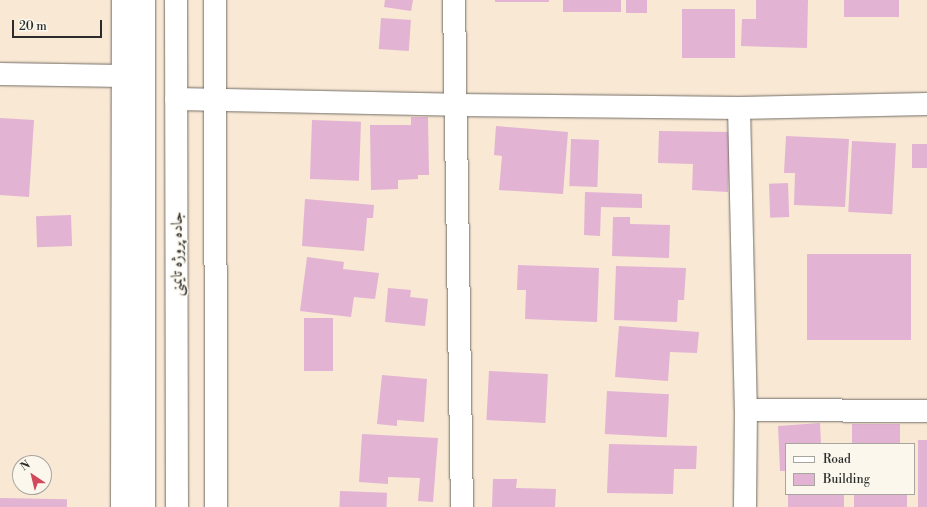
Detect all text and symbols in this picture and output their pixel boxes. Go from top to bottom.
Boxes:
scale bar [14,12,104,38]
text: 20 m [19,19,47,34]
street label: جاده پروژه تایمنی [167,212,187,296]
legend [785,443,915,495]
text: Road [823,452,851,467]
north arrow [12,455,52,495]
text: N [18,458,33,474]
text: Building [823,472,870,487]

